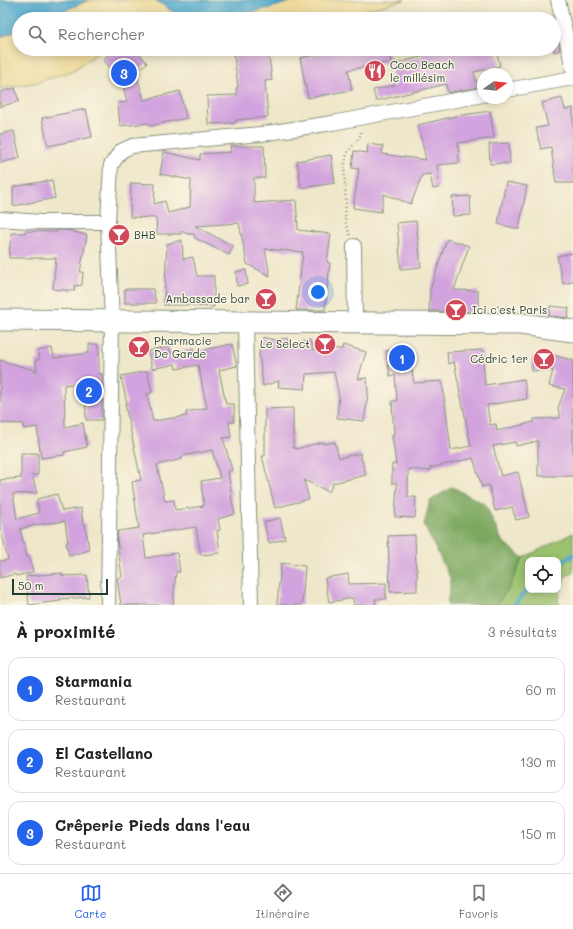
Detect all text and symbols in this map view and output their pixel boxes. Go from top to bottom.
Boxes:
search box [12,12,561,56]
icon: search [26,23,48,45]
text: Rechercher [58,24,145,44]
place label: Coco Beach le millésim [390,57,454,85]
pin: 3 [111,58,137,88]
restaurant icon: Coco Beach le millésim [362,58,388,84]
north arrow [477,68,513,104]
bar icon: BHB [106,222,132,248]
place label: BHB [134,227,156,242]
your location [308,282,328,302]
bar icon: Ambassade bar [253,286,279,312]
place label: Ambassade bar [166,291,250,306]
bar icon: Ici c'est Paris [443,297,469,323]
place label: Ici c'est Paris [472,302,547,317]
bar icon: Le Select [312,331,338,357]
place label: Pharmacie De Garde [154,333,212,361]
bar icon: Pharmacie De Garde [126,334,152,360]
place label: Le Select [260,336,310,351]
pin: 1 [389,343,415,373]
bar icon: Cédric 1er [531,346,557,372]
place label: Cédric 1er [470,351,528,366]
pin: 2 [76,376,102,406]
map controls [525,557,561,593]
button: locate [525,557,561,593]
scale bar [12,577,108,596]
text: 50 m [18,578,44,593]
text: À proximité [16,620,115,642]
text: 3 résultats [488,623,557,640]
text: Starmania [55,671,132,691]
text: 1 [27,681,33,698]
text: 60 m [526,681,556,698]
text: Restaurant [55,691,126,708]
text: El Castellano [55,743,153,763]
text: 2 [26,753,34,770]
text: 130 m [520,753,556,770]
text: Restaurant [55,763,126,780]
text: Crêperie Pieds dans l'eau [55,815,250,835]
text: 3 [26,825,34,842]
text: 150 m [520,825,556,842]
text: Restaurant [55,835,126,852]
tab: Carte [75,882,106,921]
tab: Itinéraire [256,882,310,921]
tab: Favoris [459,882,498,921]

